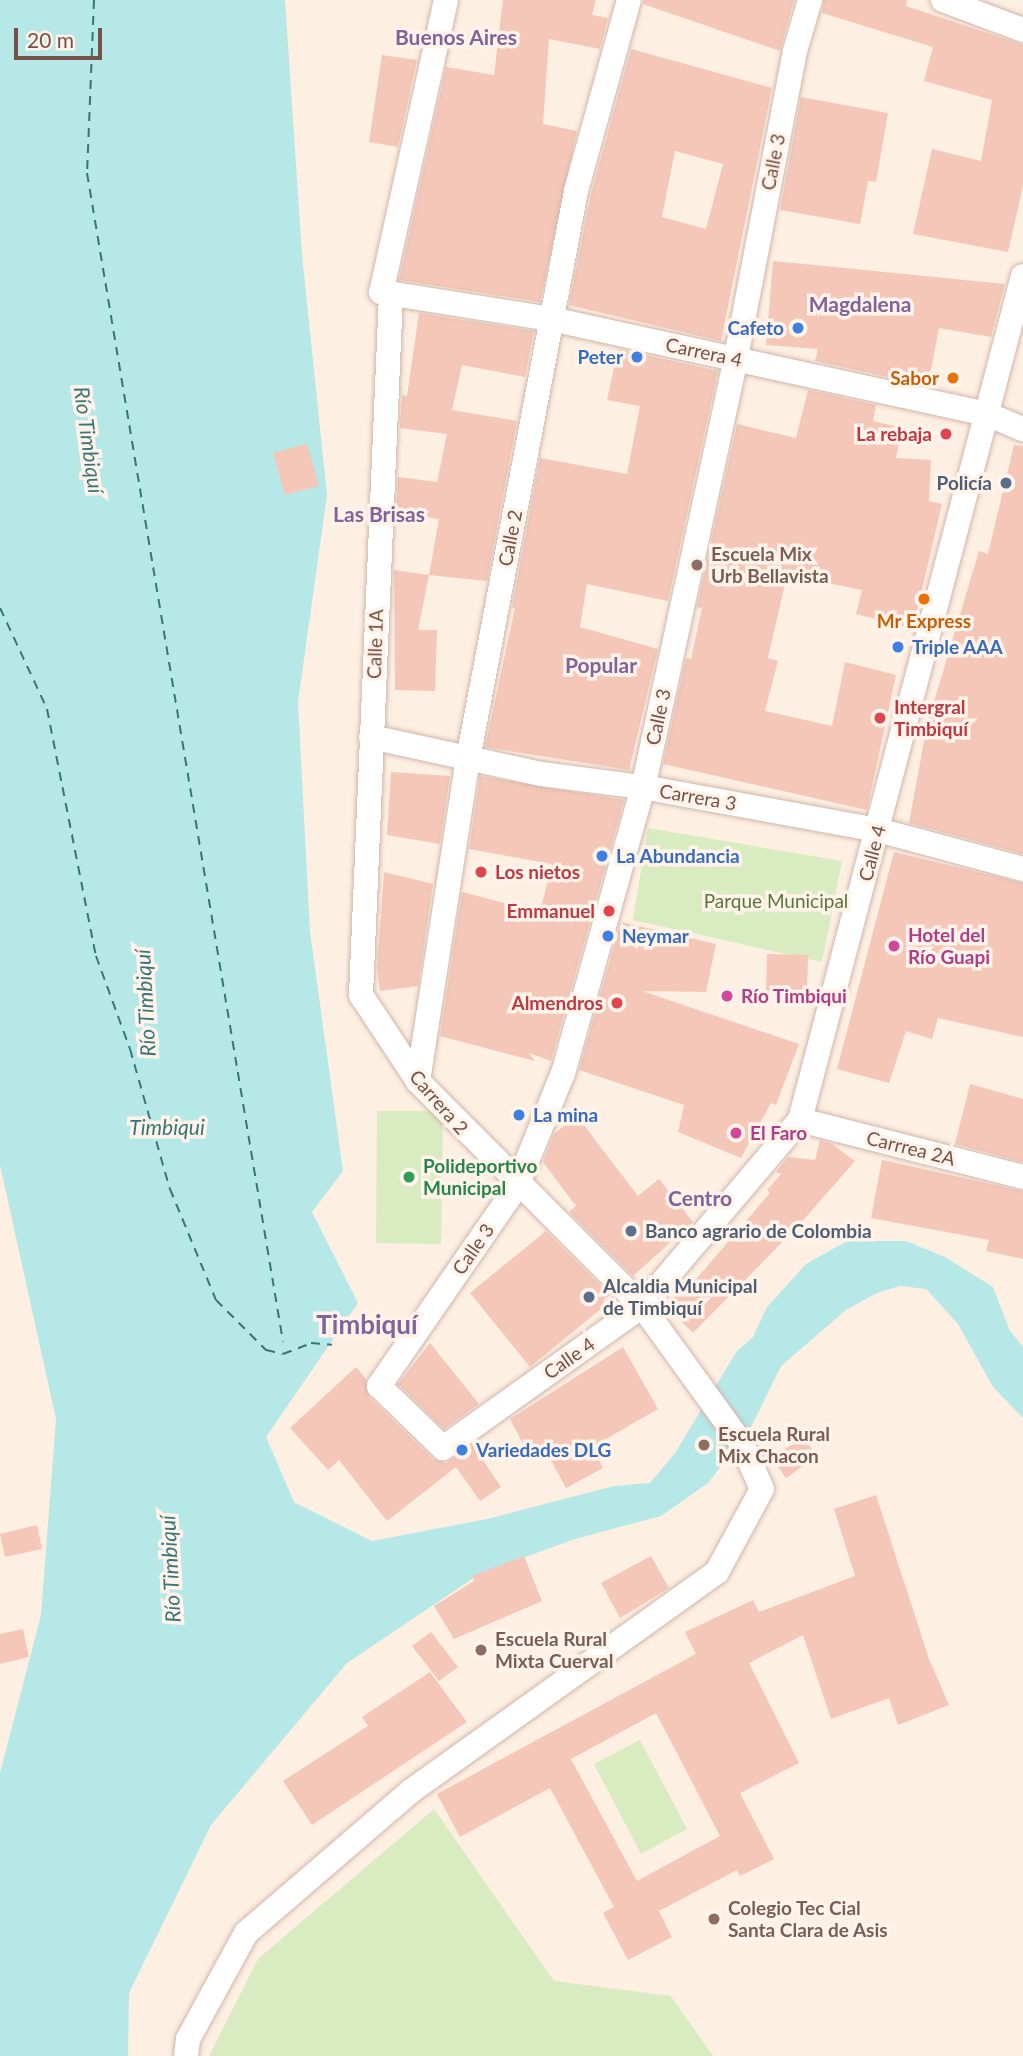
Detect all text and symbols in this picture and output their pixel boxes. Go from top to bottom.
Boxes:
scale bar [18,14,105,58]
district label: Buenos Aires [395,24,517,50]
text: 20 m [27,27,74,52]
street label: Calle 3 [756,132,790,192]
district label: Magdalena [809,291,911,317]
place label: Cafeto [727,317,784,339]
marker: Cafeto [790,320,806,336]
street label: Carrera 4 [664,333,744,371]
place label: Peter [577,346,623,368]
marker: Peter [629,349,645,365]
place label: Sabor [890,367,939,389]
marker: Sabor [945,370,961,386]
water label: Río Timbiquí [69,385,109,495]
place label: La rebaja [856,423,932,445]
marker: La rebaja [938,426,954,442]
place label: Policía [937,472,992,494]
marker: Policía [998,475,1014,491]
district label: Las Brisas [333,501,425,527]
street label: Calle 2 [493,508,527,568]
place label: Escuela Mix Urb Bellavista [711,543,829,587]
marker: Escuela Mix Urb Bellavista [689,557,705,573]
marker: Mr Express [916,591,932,607]
street label: Calle 1A [362,609,388,679]
place label: Mr Express [877,610,971,632]
place label: Triple AAA [912,636,1003,658]
marker: Triple AAA [890,639,906,655]
district label: Popular [565,652,637,678]
street label: Calle 3 [641,687,675,747]
place label: Intergral Timbiquí [894,696,968,740]
marker: Intergral Timbiquí [872,710,888,726]
street label: Carrera 3 [658,779,738,815]
street label: Calle 4 [854,823,890,883]
place label: La Abundancia [616,845,740,867]
marker: La Abundancia [594,848,610,864]
place label: Los nietos [495,861,580,883]
marker: Los nietos [473,864,489,880]
park label: Parque Municipal [704,890,848,912]
place label: Emmanuel [507,900,595,922]
marker: Emmanuel [601,903,617,919]
place label: Hotel del Río Guapi [908,924,990,968]
place label: Neymar [622,925,689,947]
marker: Neymar [600,928,616,944]
marker: Hotel del Río Guapi [886,938,902,954]
water label: Río Timbiquí [130,948,160,1058]
place label: Río Timbiqui [741,985,847,1007]
marker: Río Timbiqui [719,988,735,1004]
place label: Almendros [511,992,603,1014]
marker: Almendros [609,995,625,1011]
street label: Carrera 2 [405,1065,473,1139]
place label: La mina [533,1104,598,1126]
marker: La mina [511,1107,527,1123]
water label: Timbiqui [129,1114,205,1140]
place label: El Faro [750,1122,807,1144]
marker: El Faro [728,1125,744,1141]
street label: Carrrea 2A [864,1126,958,1170]
place label: Polideportivo Municipal [423,1155,537,1199]
marker: Polideportivo Municipal [401,1169,417,1185]
district label: Centro [668,1185,732,1211]
street label: Calle 3 [447,1219,499,1279]
place label: Banco agrario de Colombia [645,1220,872,1242]
marker: Banco agrario de Colombia [623,1223,639,1239]
place label: Alcaldia Municipal de Timbiquí [603,1275,757,1319]
marker: Alcaldia Municipal de Timbiquí [581,1289,597,1305]
district label: Timbiquí [316,1309,418,1341]
street label: Calle 4 [539,1332,599,1384]
place label: Escuela Rural Mix Chacon [718,1423,830,1467]
marker: Escuela Rural Mix Chacon [696,1437,712,1453]
place label: Variedades DLG [476,1439,611,1461]
marker: Variedades DLG [454,1442,470,1458]
water label: Río Timbiquí [155,1514,185,1624]
place label: Escuela Rural Mixta Cuerval [495,1628,613,1672]
marker: Escuela Rural Mixta Cuerval [473,1642,489,1658]
place label: Colegio Tec Cial Santa Clara de Asis [728,1897,888,1941]
marker: Colegio Tec Cial Santa Clara de Asis [706,1911,722,1927]

